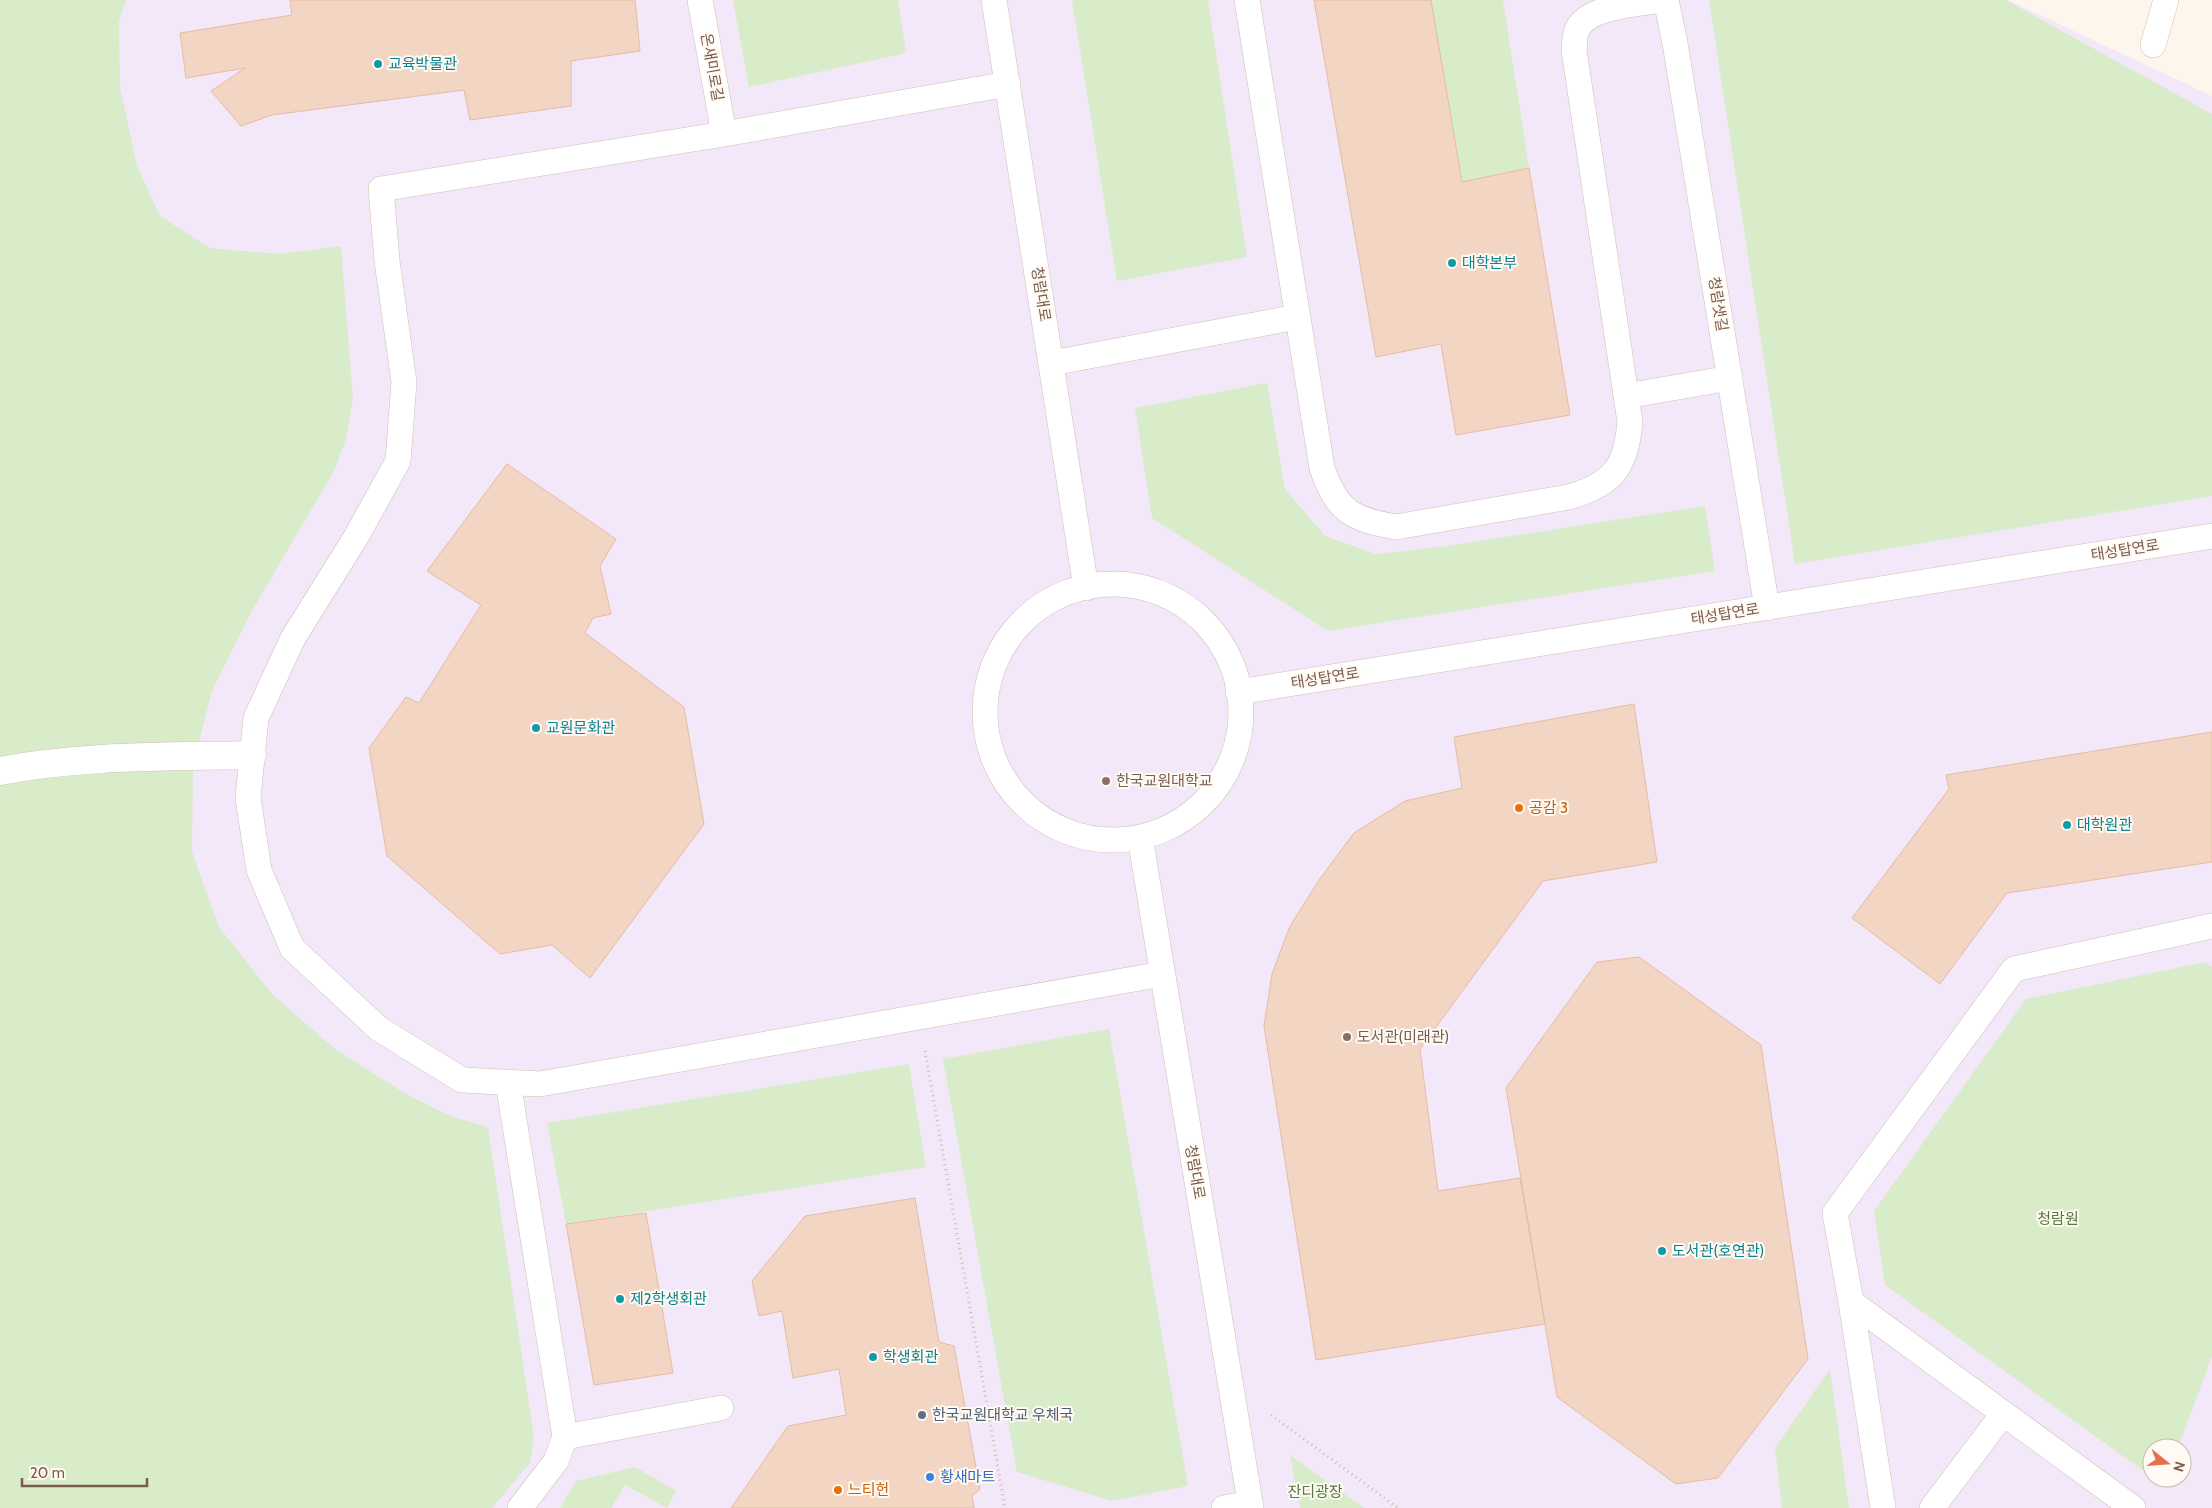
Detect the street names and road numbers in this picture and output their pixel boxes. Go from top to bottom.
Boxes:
street label: 온새미로길 [697,31,727,103]
street label: 청람대로 [1028,265,1054,323]
street label: 청람샛길 [1705,275,1731,333]
street label: 태성탑연로 [2090,536,2160,564]
street label: 태성탑연로 [1690,600,1760,628]
street label: 태성탑연로 [1290,664,1360,692]
street label: 청람대로 [1181,1143,1209,1201]

